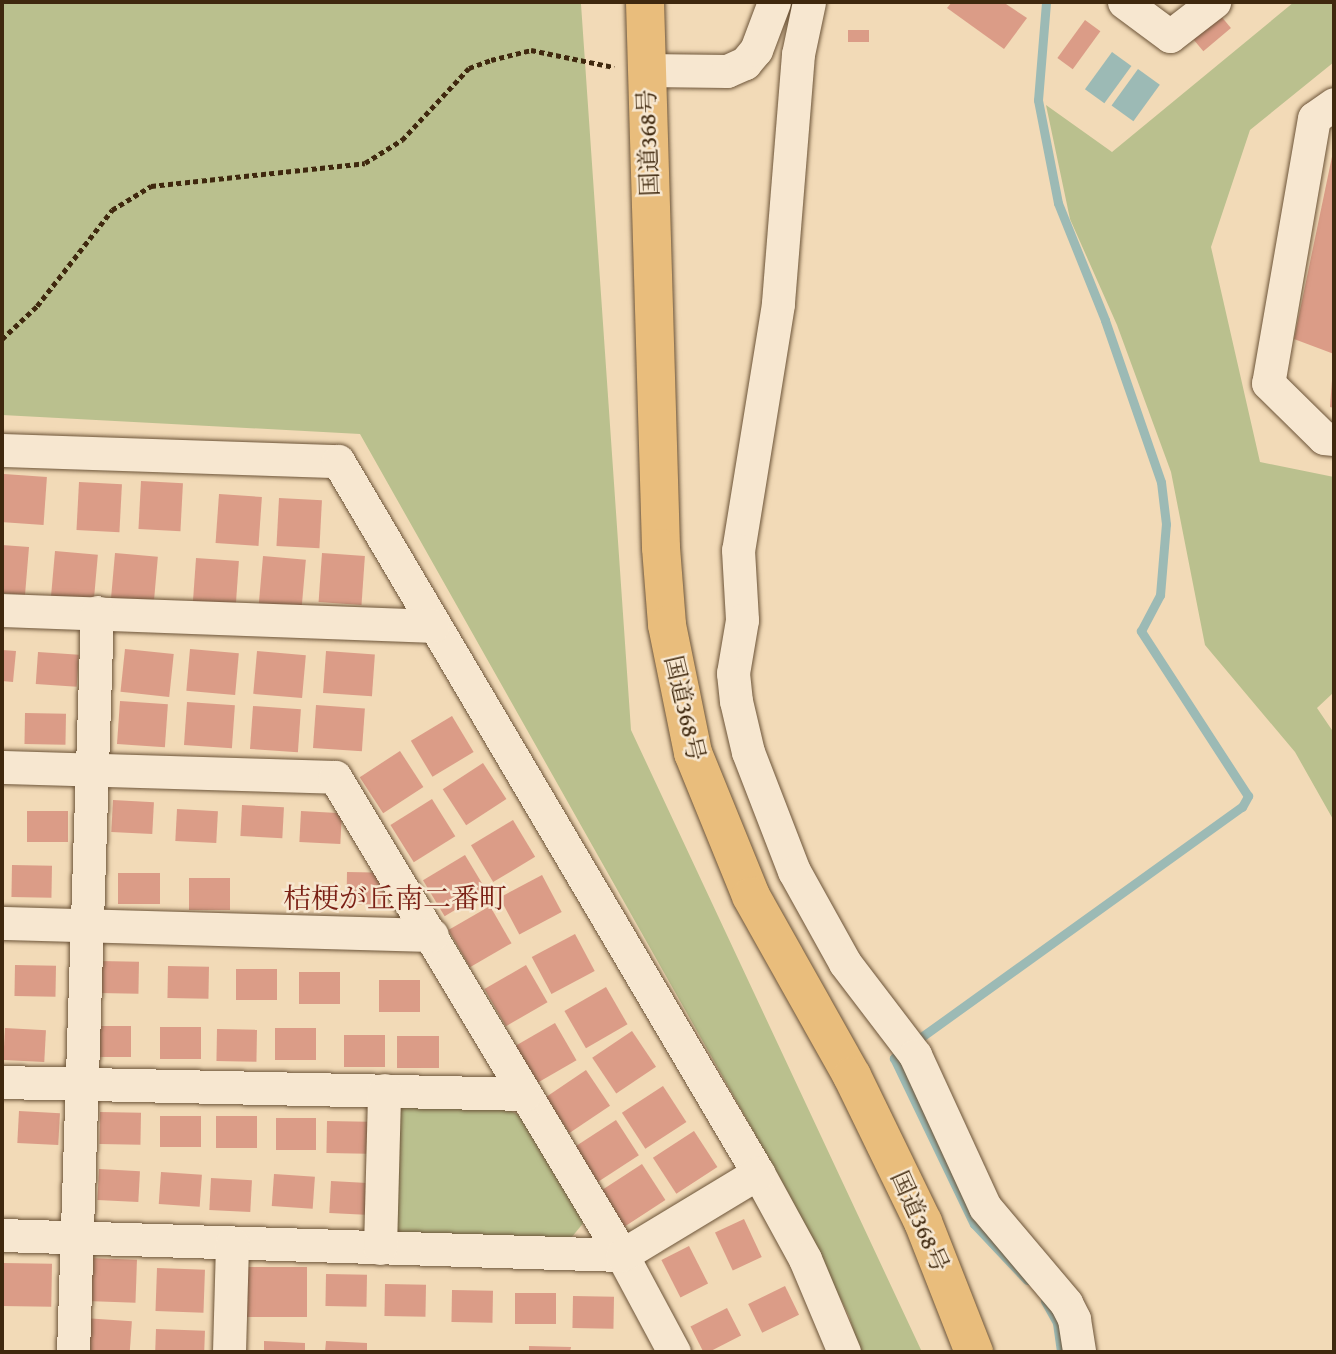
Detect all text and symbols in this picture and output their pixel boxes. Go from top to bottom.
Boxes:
street label: 国道368号 [632,89,664,197]
street label: 国道368号 [659,653,711,763]
district label: 桔梗が丘南二番町 [283,881,507,915]
street label: 国道368号 [885,1166,955,1276]

